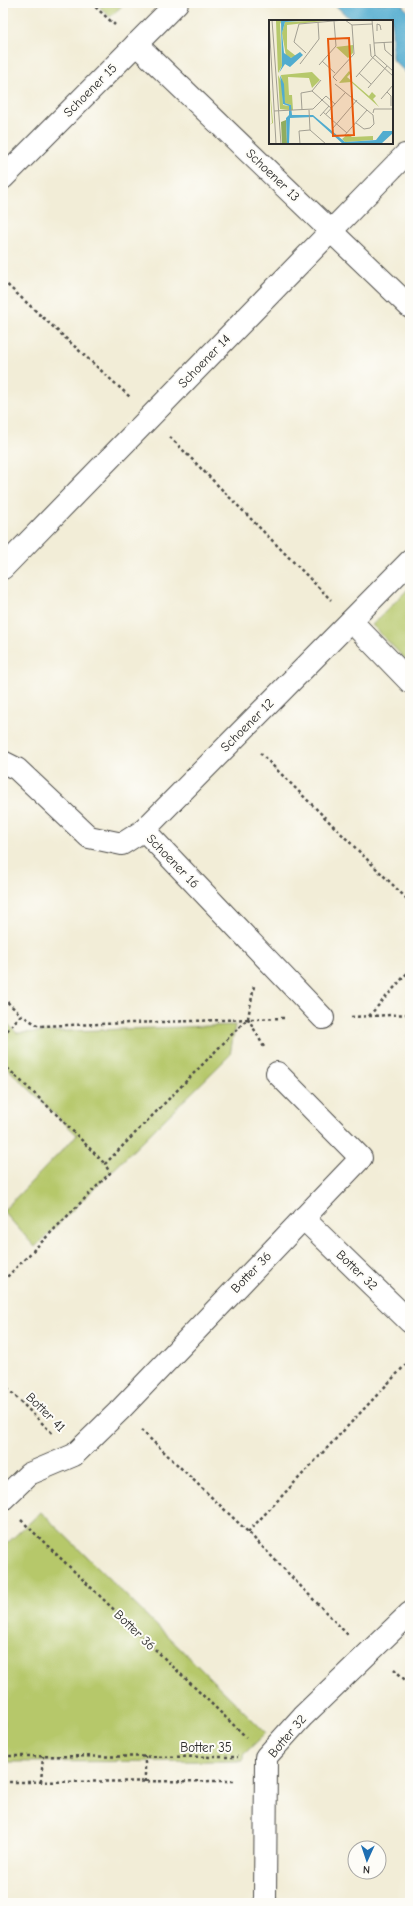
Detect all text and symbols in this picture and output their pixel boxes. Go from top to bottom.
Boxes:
inset map [269,20,393,144]
street label: Schoener 15 [60,60,120,120]
street label: Schoener 13 [243,146,303,204]
street label: Schoener 14 [175,331,233,391]
street label: Schoener 12 [217,695,277,755]
street label: Schoener 16 [144,831,202,891]
street label: Botter 32 [333,1247,381,1293]
street label: Botter 36 [228,1248,274,1296]
street label: Botter 41 [23,1389,69,1435]
street label: Botter 36 [111,1607,159,1653]
street label: Botter 32 [265,1711,309,1760]
street label: Botter 35 [180,1740,232,1755]
north arrow [347,1840,387,1880]
text: N [363,1863,370,1876]

